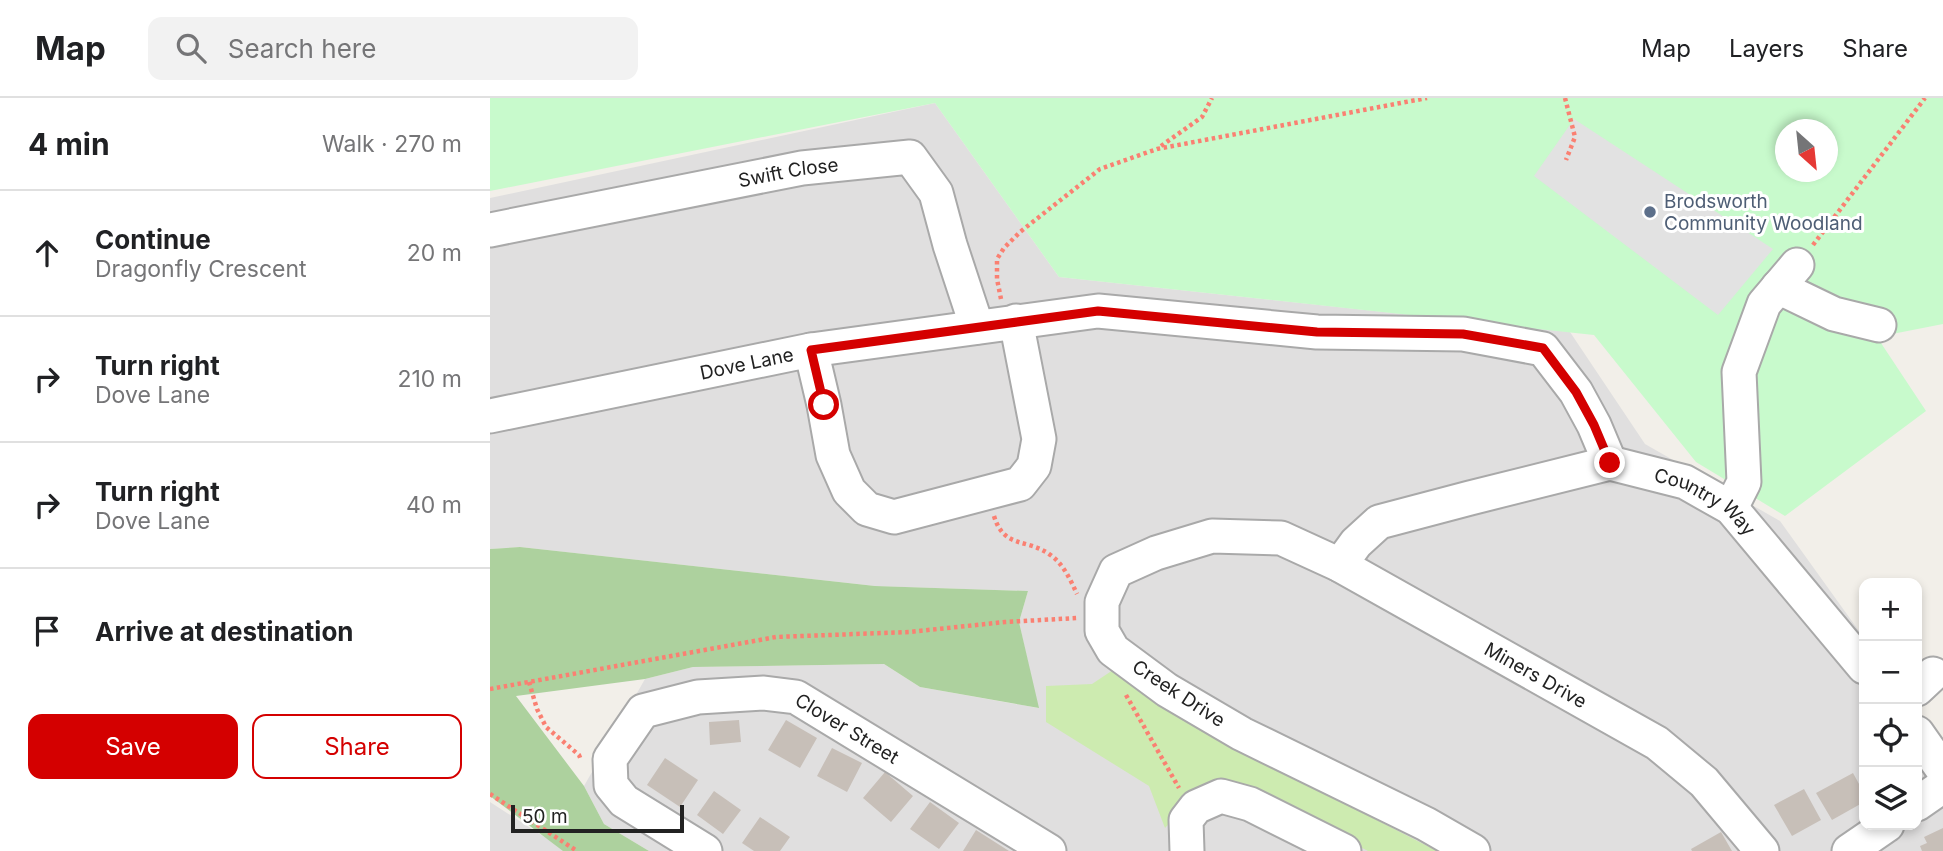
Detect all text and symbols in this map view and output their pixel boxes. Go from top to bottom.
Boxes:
search box [148,17,638,80]
text: Map [35,28,106,68]
icon: search [172,29,210,67]
text: Search here [228,33,376,64]
text: Map [1641,34,1691,63]
text: Layers [1729,34,1804,63]
text: Share [1842,34,1908,63]
north arrow [1775,119,1838,182]
text: 4 min [28,126,110,162]
text: Walk · 270 m [322,130,462,158]
street label: Swift Close [736,153,840,192]
place label: Brodsworth Community Woodland [1664,190,1863,235]
marker: Brodsworth Community Woodland [1642,204,1658,220]
text: Continue [95,224,211,255]
icon: ahead [28,234,66,272]
text: 20 m [407,239,462,267]
text: Dragonfly Crescent [95,255,307,283]
street label: Dove Lane [698,343,796,385]
text: Turn right [95,350,220,381]
icon: right [28,360,66,398]
text: 210 m [397,365,462,393]
text: Dove Lane [95,381,210,409]
route start [808,389,839,420]
route end [1594,447,1625,478]
street label: Country Way [1652,464,1760,541]
text: Turn right [95,476,220,507]
icon: right [28,486,66,524]
text: 40 m [406,491,462,519]
text: Dove Lane [95,507,210,535]
map controls [1859,578,1922,830]
button: + [1859,578,1922,641]
icon: arrive [28,612,66,650]
text: Arrive at destination [95,616,354,647]
street label: Miners Drive [1480,637,1591,713]
button: − [1859,641,1922,704]
street label: Creek Drive [1128,655,1229,732]
street label: Clover Street [791,688,903,769]
button: locate [1859,704,1922,767]
button: Save [28,714,238,779]
button: Share [252,714,462,779]
button: layers [1859,767,1922,830]
scale bar [511,802,684,834]
text: 50 m [522,805,568,828]

